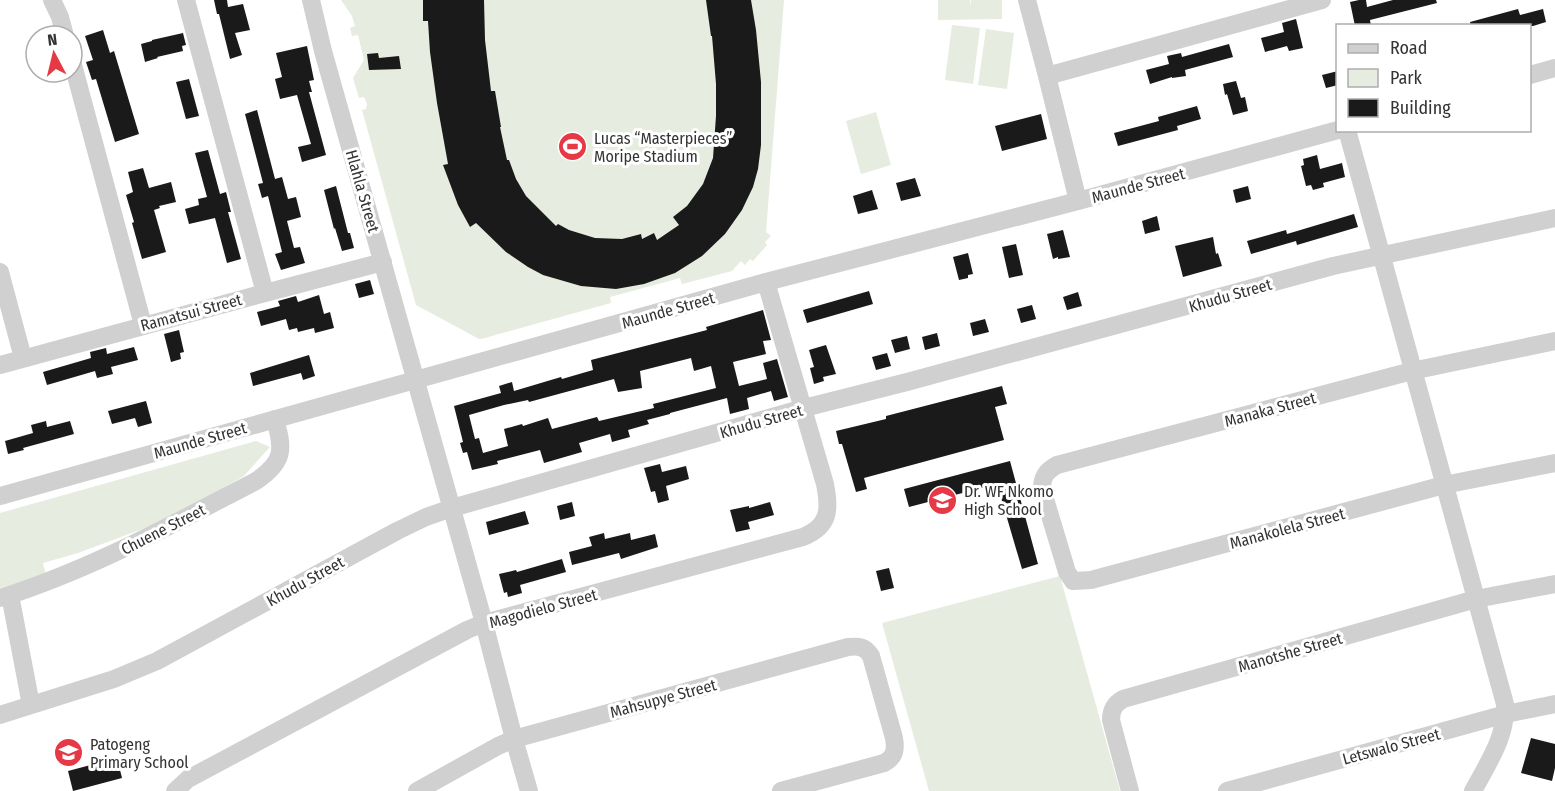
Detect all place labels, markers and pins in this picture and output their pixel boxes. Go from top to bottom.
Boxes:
place label: Lucas “Masterpieces” Moripe Stadium [594,129,732,166]
sports icon: Lucas “Masterpieces” Moripe Stadium [557,131,589,163]
place label: Dr. WF Nkomo High School [964,482,1054,519]
school or university icon: Dr. WF Nkomo High School [927,484,959,516]
place label: Patogeng Primary School [90,735,189,772]
school or university icon: Patogeng Primary School [53,737,85,769]

